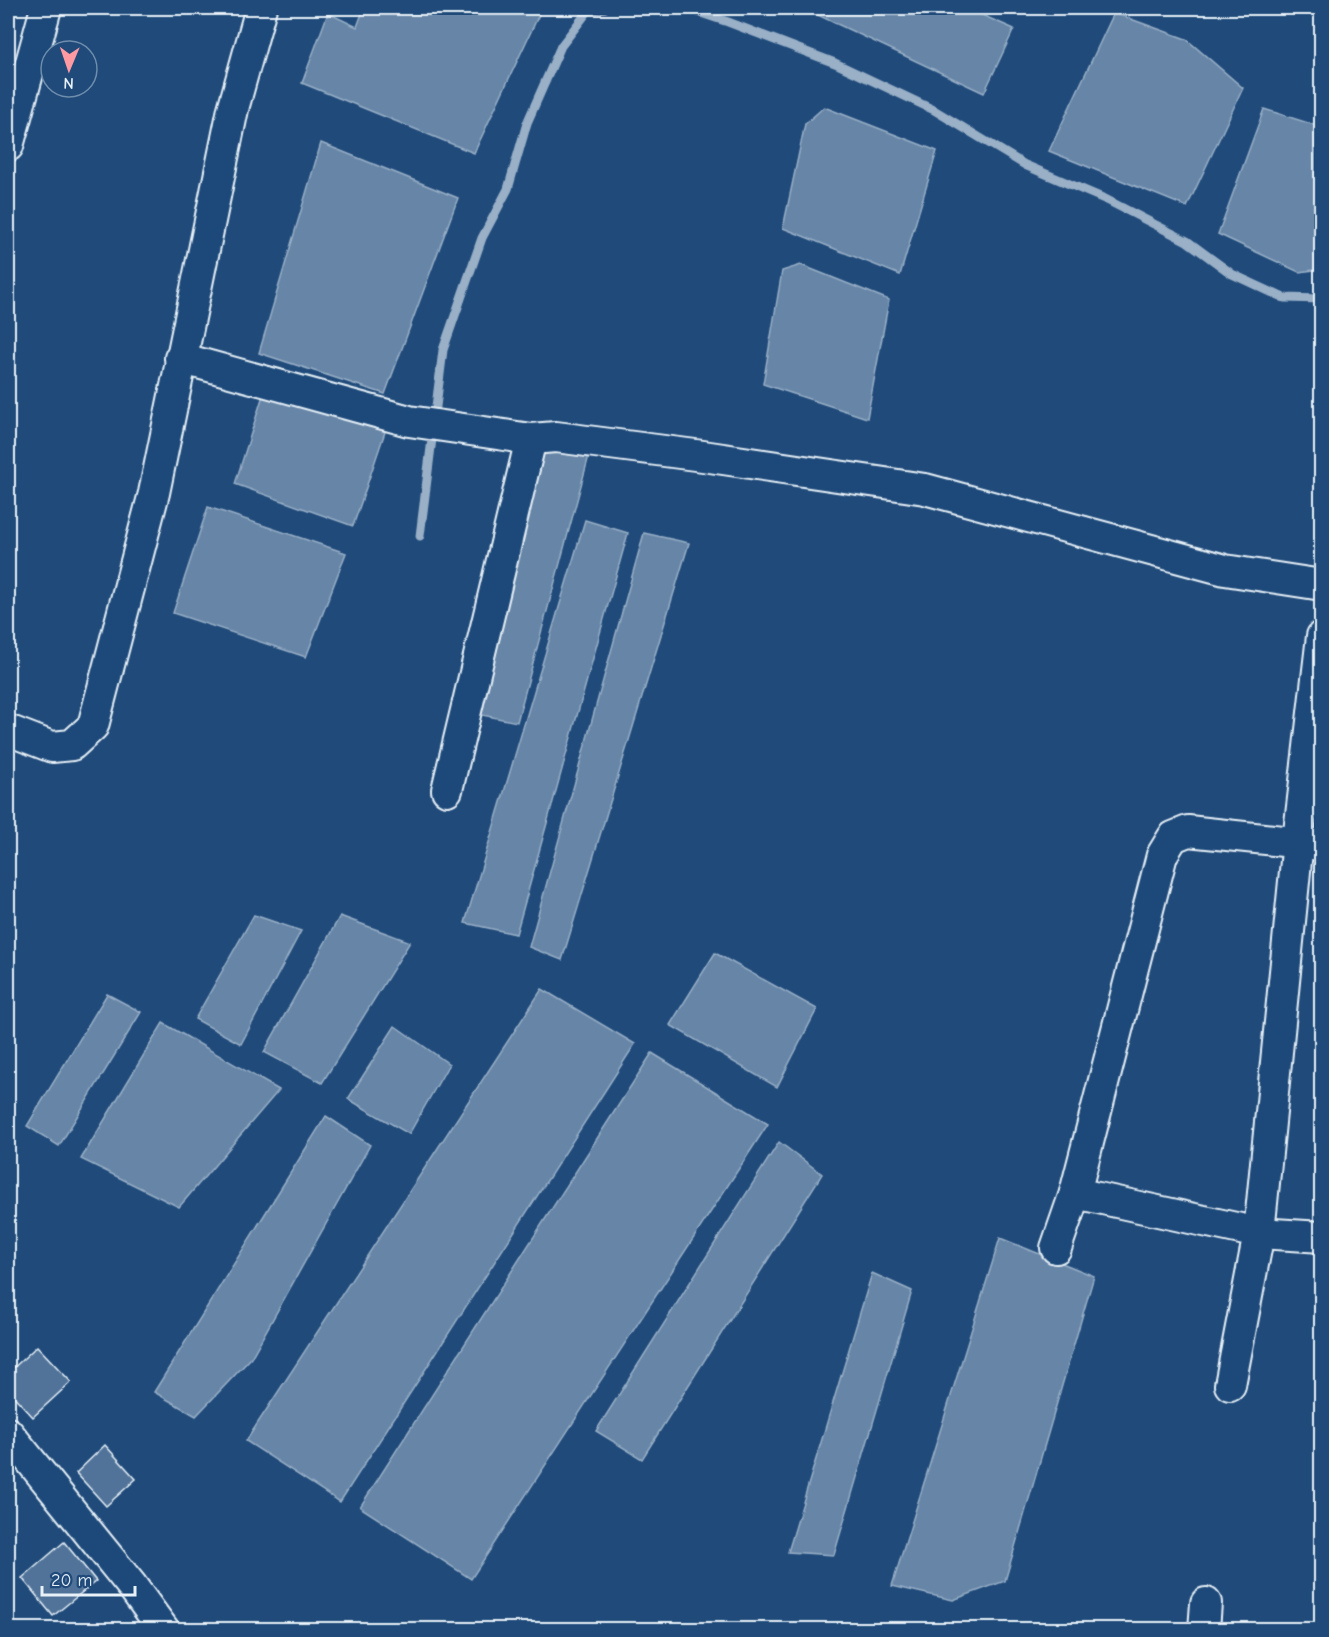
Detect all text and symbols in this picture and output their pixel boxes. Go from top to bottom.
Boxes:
north arrow [39,39,99,99]
text: N [63,74,74,92]
scale bar [42,1559,135,1597]
text: 20 m [51,1570,92,1591]

